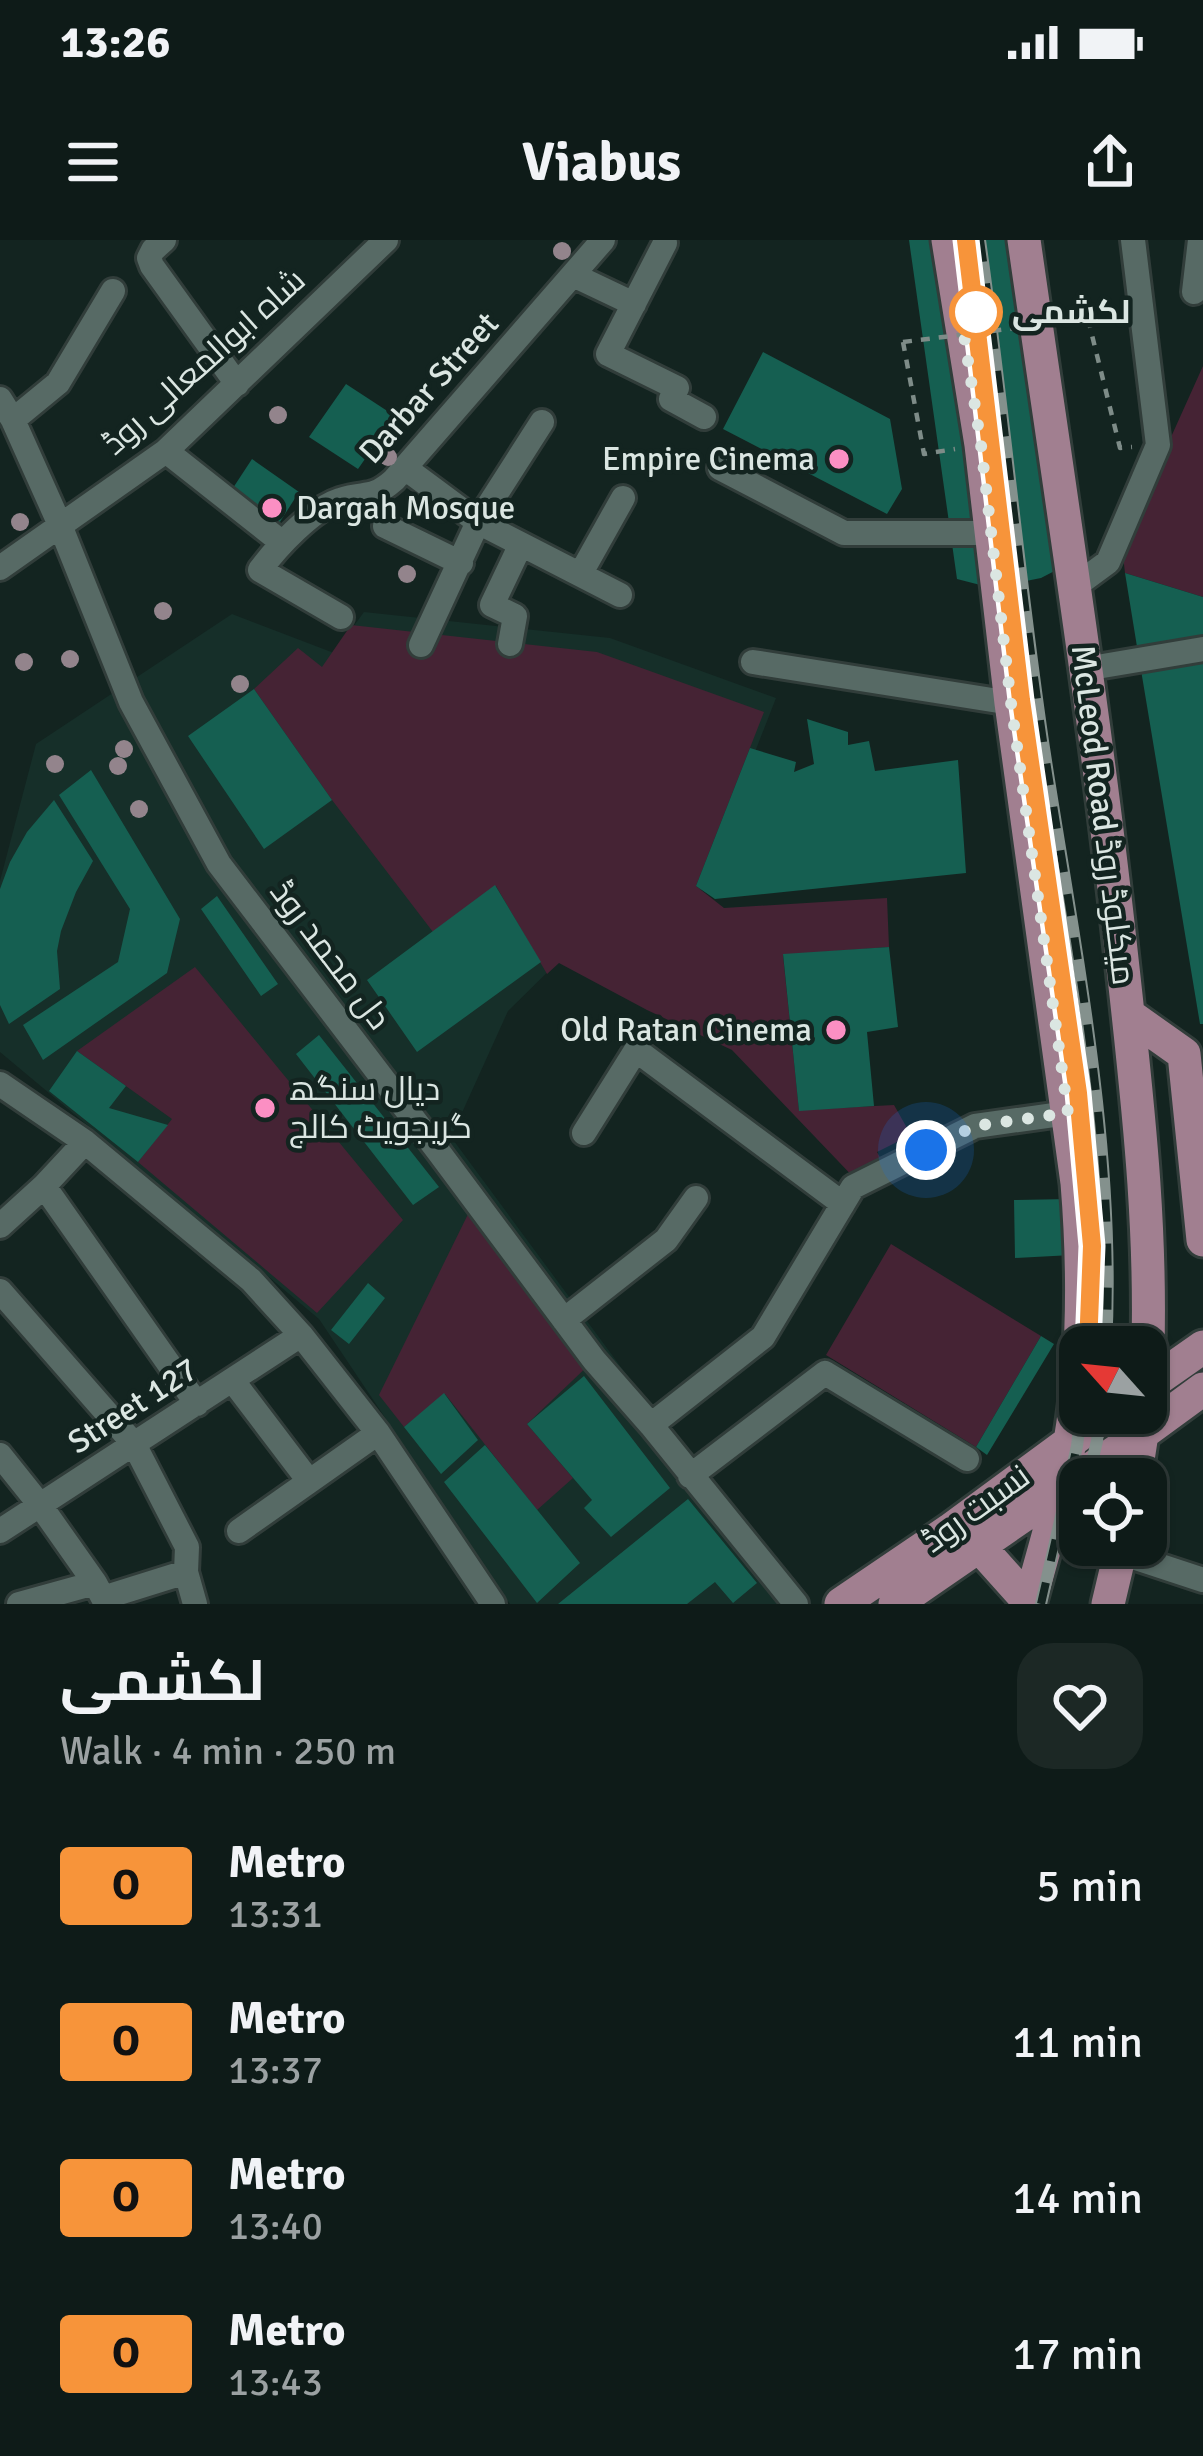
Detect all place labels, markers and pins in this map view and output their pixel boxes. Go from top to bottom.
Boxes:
marker: لکشمی [951,287,1001,337]
place label: لکشمی [1012,292,1130,333]
place label: Empire Cinema [602,439,815,480]
marker: Empire Cinema [826,446,852,472]
place label: Dargah Mosque [296,488,515,529]
marker: Dargah Mosque [259,495,285,521]
place label: Old Ratan Cinema [560,1010,812,1051]
marker: Old Ratan Cinema [823,1017,849,1043]
place label: دیال سنگھ گریجویٹ کالج [289,1069,472,1149]
marker: دیال سنگھ گریجویٹ کالج [252,1095,278,1121]

